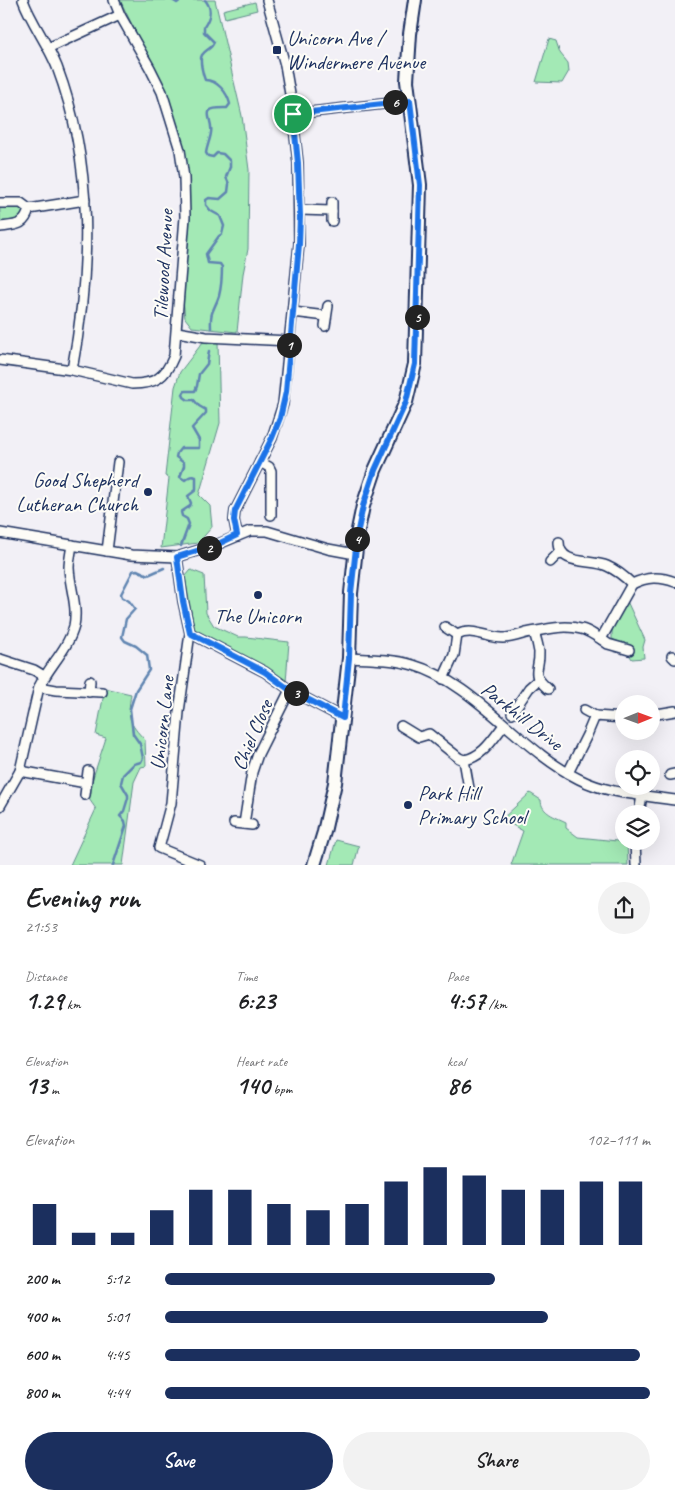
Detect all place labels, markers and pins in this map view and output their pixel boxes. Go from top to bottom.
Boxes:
place label: Unicorn Ave / Windermere Avenue [287,25,427,75]
marker: Unicorn Ave / Windermere Avenue [271,44,283,56]
pin: 6 [382,90,408,114]
pin [272,93,314,135]
pin: 5 [404,304,430,330]
pin: 1 [276,332,302,358]
place label: Good Shepherd Lutheran Church [16,467,141,517]
marker: Good Shepherd Lutheran Church [142,486,154,498]
pin: 4 [344,526,370,552]
pin: 2 [196,536,222,560]
marker: The Unicorn [252,589,264,601]
place label: The Unicorn [214,603,302,629]
pin: 3 [284,680,308,706]
place label: Park Hill Primary School [418,780,529,830]
marker: Park Hill Primary School [402,799,414,811]

